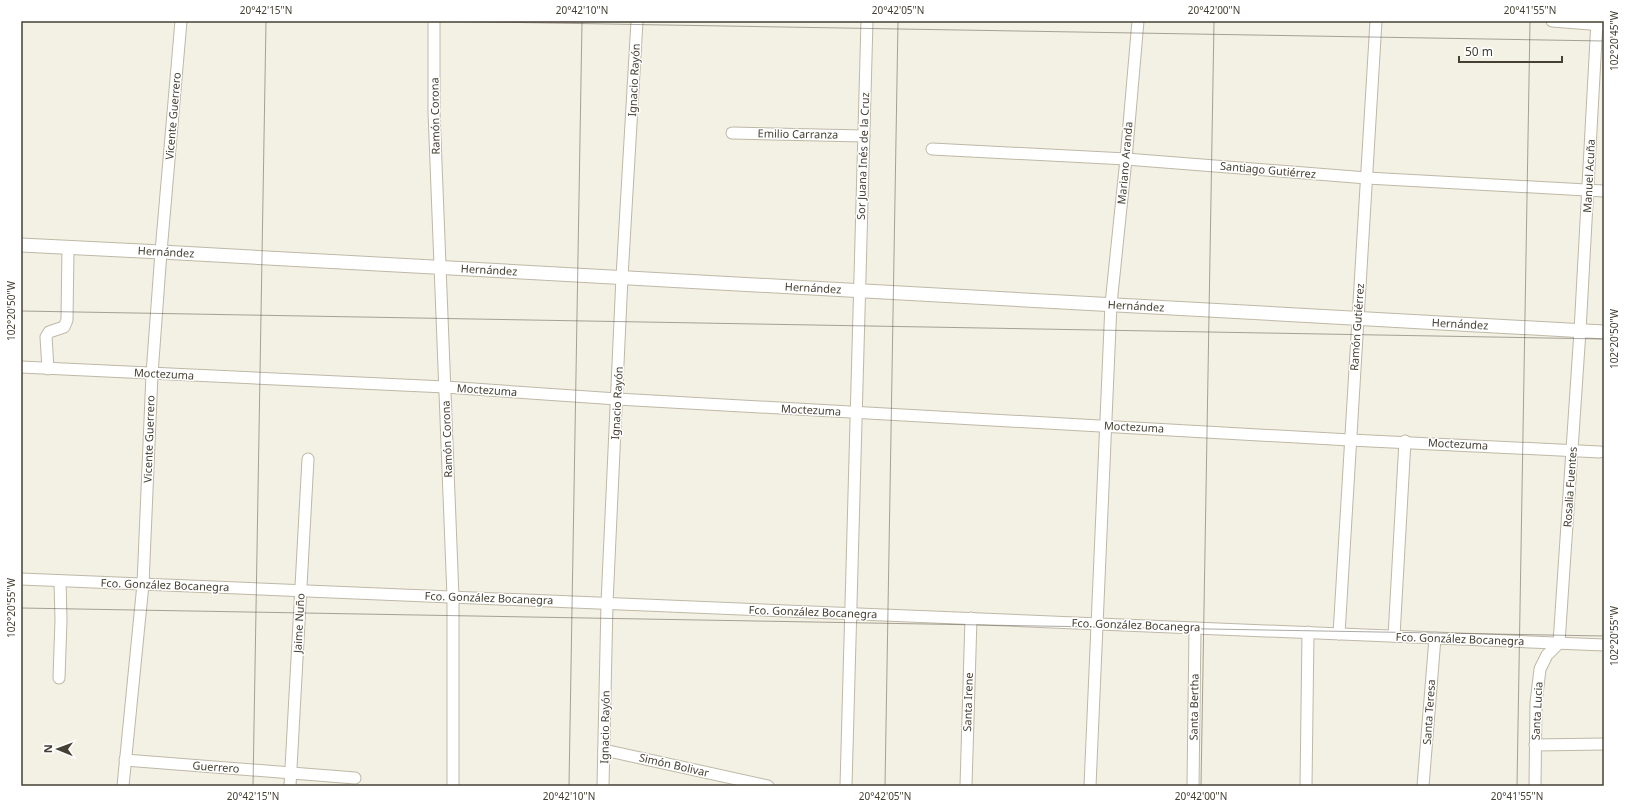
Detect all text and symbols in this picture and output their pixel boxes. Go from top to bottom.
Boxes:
text: 20°42'15"N [240,3,292,17]
text: 20°42'10"N [556,3,608,17]
text: 20°42'05"N [872,3,924,17]
text: 20°42'00"N [1188,3,1240,17]
text: 20°41'55"N [1504,3,1556,17]
text: 102°20'45"W [1607,10,1621,71]
scale bar [1459,38,1562,64]
street label: Ignacio Rayón [624,43,643,117]
text: 50 m [1465,43,1493,60]
street label: Vicente Guerrero [161,71,184,160]
street label: Ramón Corona [426,77,443,155]
street label: Sor Juana Inés de la Cruz [853,92,872,220]
street label: Mariano Aranda [1113,121,1136,205]
street label: Emilio Carranza [758,125,839,142]
street label: Manuel Acuña [1579,139,1598,213]
street label: Santiago Gutiérrez [1219,158,1317,181]
street label: Hernández [137,243,195,260]
street label: Hernández [460,261,518,278]
street label: Hernández [784,279,842,296]
text: 102°20'50"W [4,280,18,341]
street label: Ramón Gutiérrez [1346,283,1367,371]
street label: Hernández [1107,297,1165,314]
text: 102°20'50"W [1607,308,1621,369]
street label: Hernández [1431,315,1489,332]
street label: Moctezuma [133,364,195,383]
street label: Ignacio Rayón [607,366,626,440]
street label: Moctezuma [456,380,518,399]
street label: Vicente Guerrero [139,394,158,483]
street label: Ramón Corona [438,400,455,478]
street label: Moctezuma [780,400,842,419]
street label: Moctezuma [1103,417,1165,436]
street label: Moctezuma [1427,434,1489,453]
street label: Rosalia Fuentes [1559,446,1580,528]
street label: Fco. González Bocanegra [100,575,230,594]
text: 102°20'55"W [4,577,18,638]
street label: Fco. González Bocanegra [424,588,554,607]
street label: Jaime Nuño [289,592,308,654]
street label: Fco. González Bocanegra [748,602,878,621]
text: 102°20'55"W [1607,605,1621,666]
street label: Fco. González Bocanegra [1071,615,1201,634]
street label: Fco. González Bocanegra [1395,629,1525,648]
street label: Santa Irene [959,672,976,732]
street label: Santa Bertha [1185,673,1202,741]
street label: Santa Teresa [1419,679,1438,745]
street label: Santa Lucia [1527,681,1546,741]
street label: Ignacio Rayón [596,690,613,764]
north arrow [38,729,78,769]
text: N [40,744,55,753]
street label: Simón Bolivar [638,749,711,780]
street label: Guerrero [192,757,240,776]
text: 20°42'15"N [227,789,279,803]
text: 20°42'10"N [543,789,595,803]
text: 20°42'05"N [859,789,911,803]
text: 20°42'00"N [1175,789,1227,803]
text: 20°41'55"N [1491,789,1543,803]

